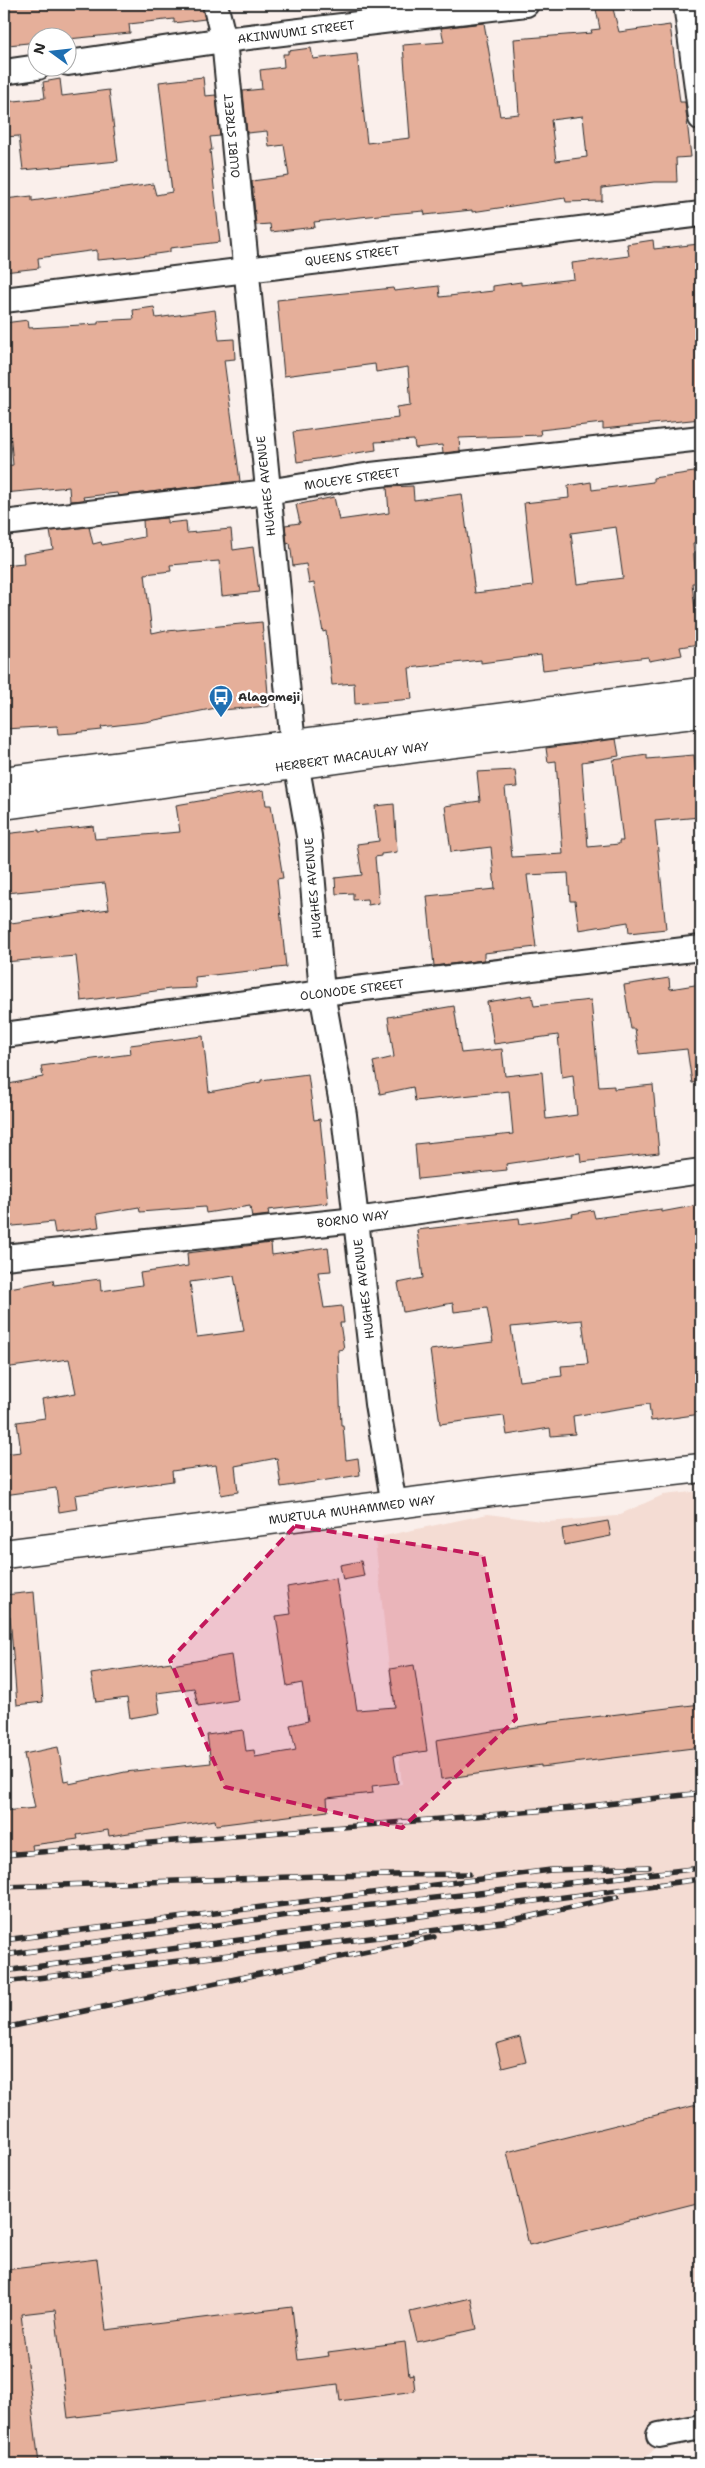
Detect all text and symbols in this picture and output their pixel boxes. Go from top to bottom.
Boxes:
street label: AKINWUMI STREET [236,17,356,47]
north arrow [28,28,78,78]
text: N [29,41,50,56]
street label: OLUBI STREET [220,93,244,179]
street label: QUEENS STREET [304,242,401,270]
street label: HUGHES AVENUE [253,435,279,537]
street label: MOLEYE STREET [303,464,401,494]
bus stop icon: Alagomeji [208,684,234,718]
place label: Alagomeji [238,689,301,705]
street label: HERBERT MACAULAY WAY [274,738,431,776]
street label: HUGHES AVENUE [301,837,325,939]
street label: OLONODE STREET [299,976,405,1004]
street label: BORNO WAY [316,1207,391,1231]
street label: HUGHES AVENUE [350,1238,378,1340]
street label: MURTULA MUHAMMED WAY [268,1492,437,1528]

